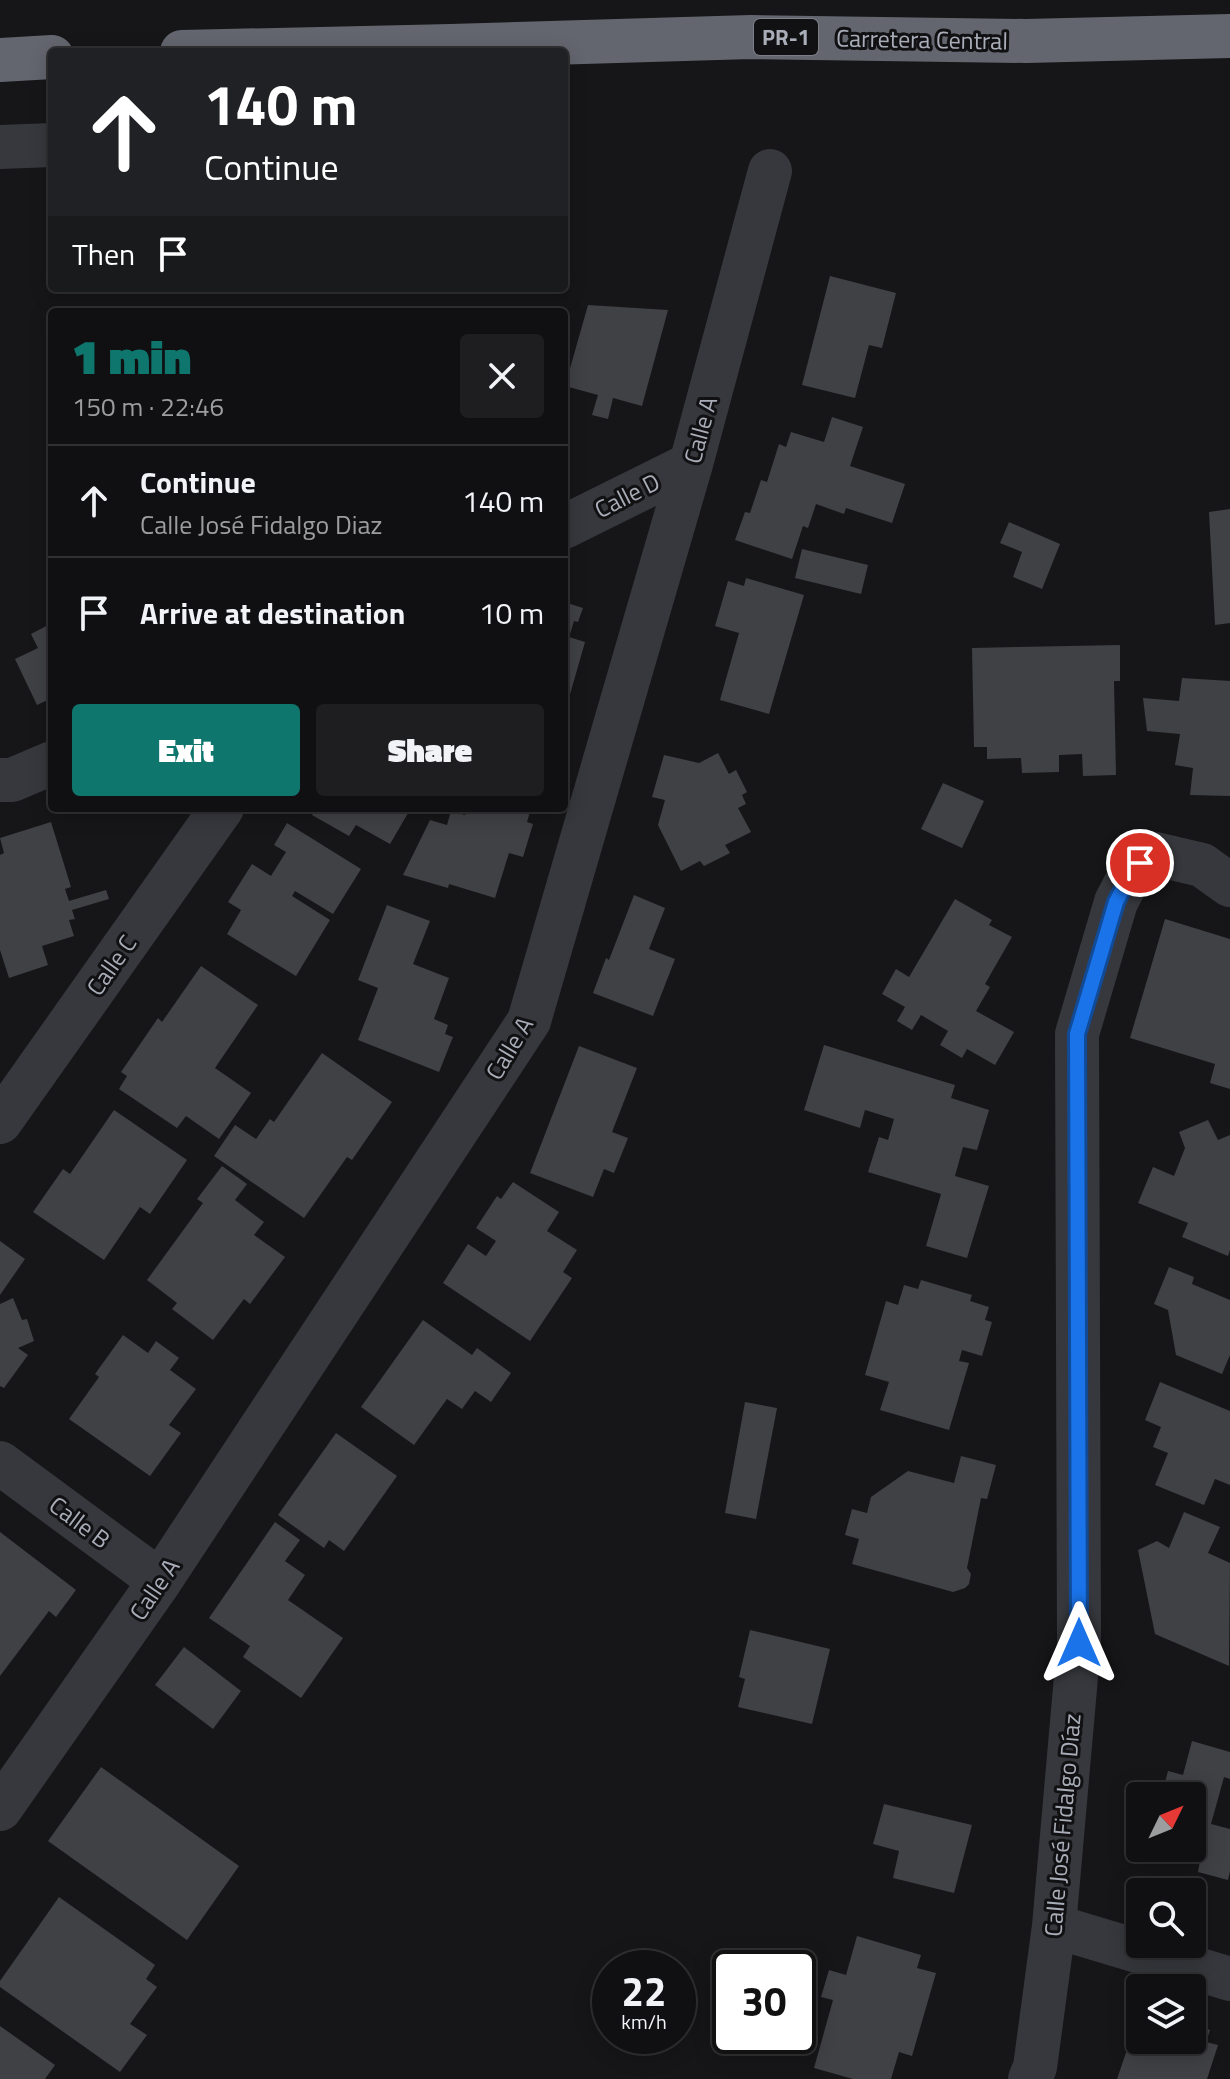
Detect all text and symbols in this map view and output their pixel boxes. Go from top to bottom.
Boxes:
road number: PR-1 [754,19,818,55]
street label: Carretera Central [836,20,1008,58]
text: 140 m [204,62,357,147]
icon: ahead [72,80,176,184]
text: Continue [204,139,339,194]
text: Then [72,231,135,277]
icon: arrive [151,232,195,276]
text: 1 min [72,320,191,393]
button: close [460,334,544,418]
text: 150 m · 22:46 [72,387,224,426]
street label: Calle A [674,393,726,467]
text: Continue [140,459,256,505]
street label: Calle D [588,463,666,527]
text: 140 m [462,478,544,524]
icon: ahead [72,479,116,523]
text: Calle José Fidalgo Diaz [140,505,382,544]
text: Arrive at destination [140,590,405,636]
text: 10 m [479,590,544,636]
icon: arrive [72,591,116,635]
button: Exit [72,704,300,796]
button: Share [316,704,544,796]
pin [1106,829,1174,897]
icon: arrive [1118,841,1162,885]
street label: Calle C [77,927,145,1003]
street label: Calle A [476,1010,542,1086]
street label: Calle B [42,1487,118,1557]
street label: Calle A [120,1551,188,1627]
position arrow [1037,1601,1121,1685]
street label: Calle José Fidalgo Díaz [1034,1712,1090,1938]
north arrow [1126,1782,1206,1862]
map controls [1126,1782,1206,2054]
button: search [1126,1878,1206,1958]
speed limit sign: 30 [712,1950,816,2054]
text: 22 [622,1961,666,2022]
button: layers [1126,1974,1206,2054]
text: km/h [621,2006,667,2037]

